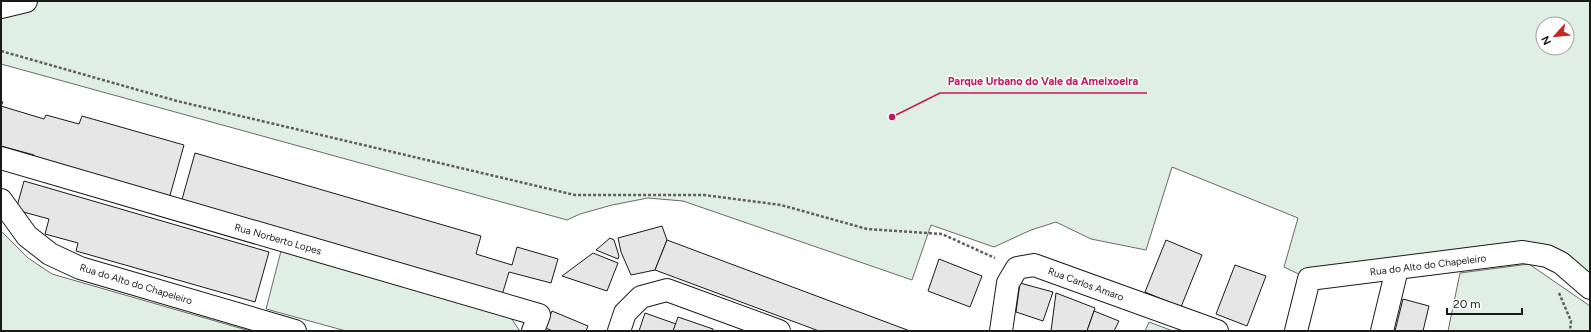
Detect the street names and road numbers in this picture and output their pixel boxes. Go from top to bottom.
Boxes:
street label: Rua Norberto Lopes [233,220,323,258]
street label: Rua do Alto do Chapeleiro [1369,251,1487,279]
street label: Rua do Alto do Chapeleiro [78,261,194,307]
street label: Rua Carlos Amaro [1046,264,1126,304]

